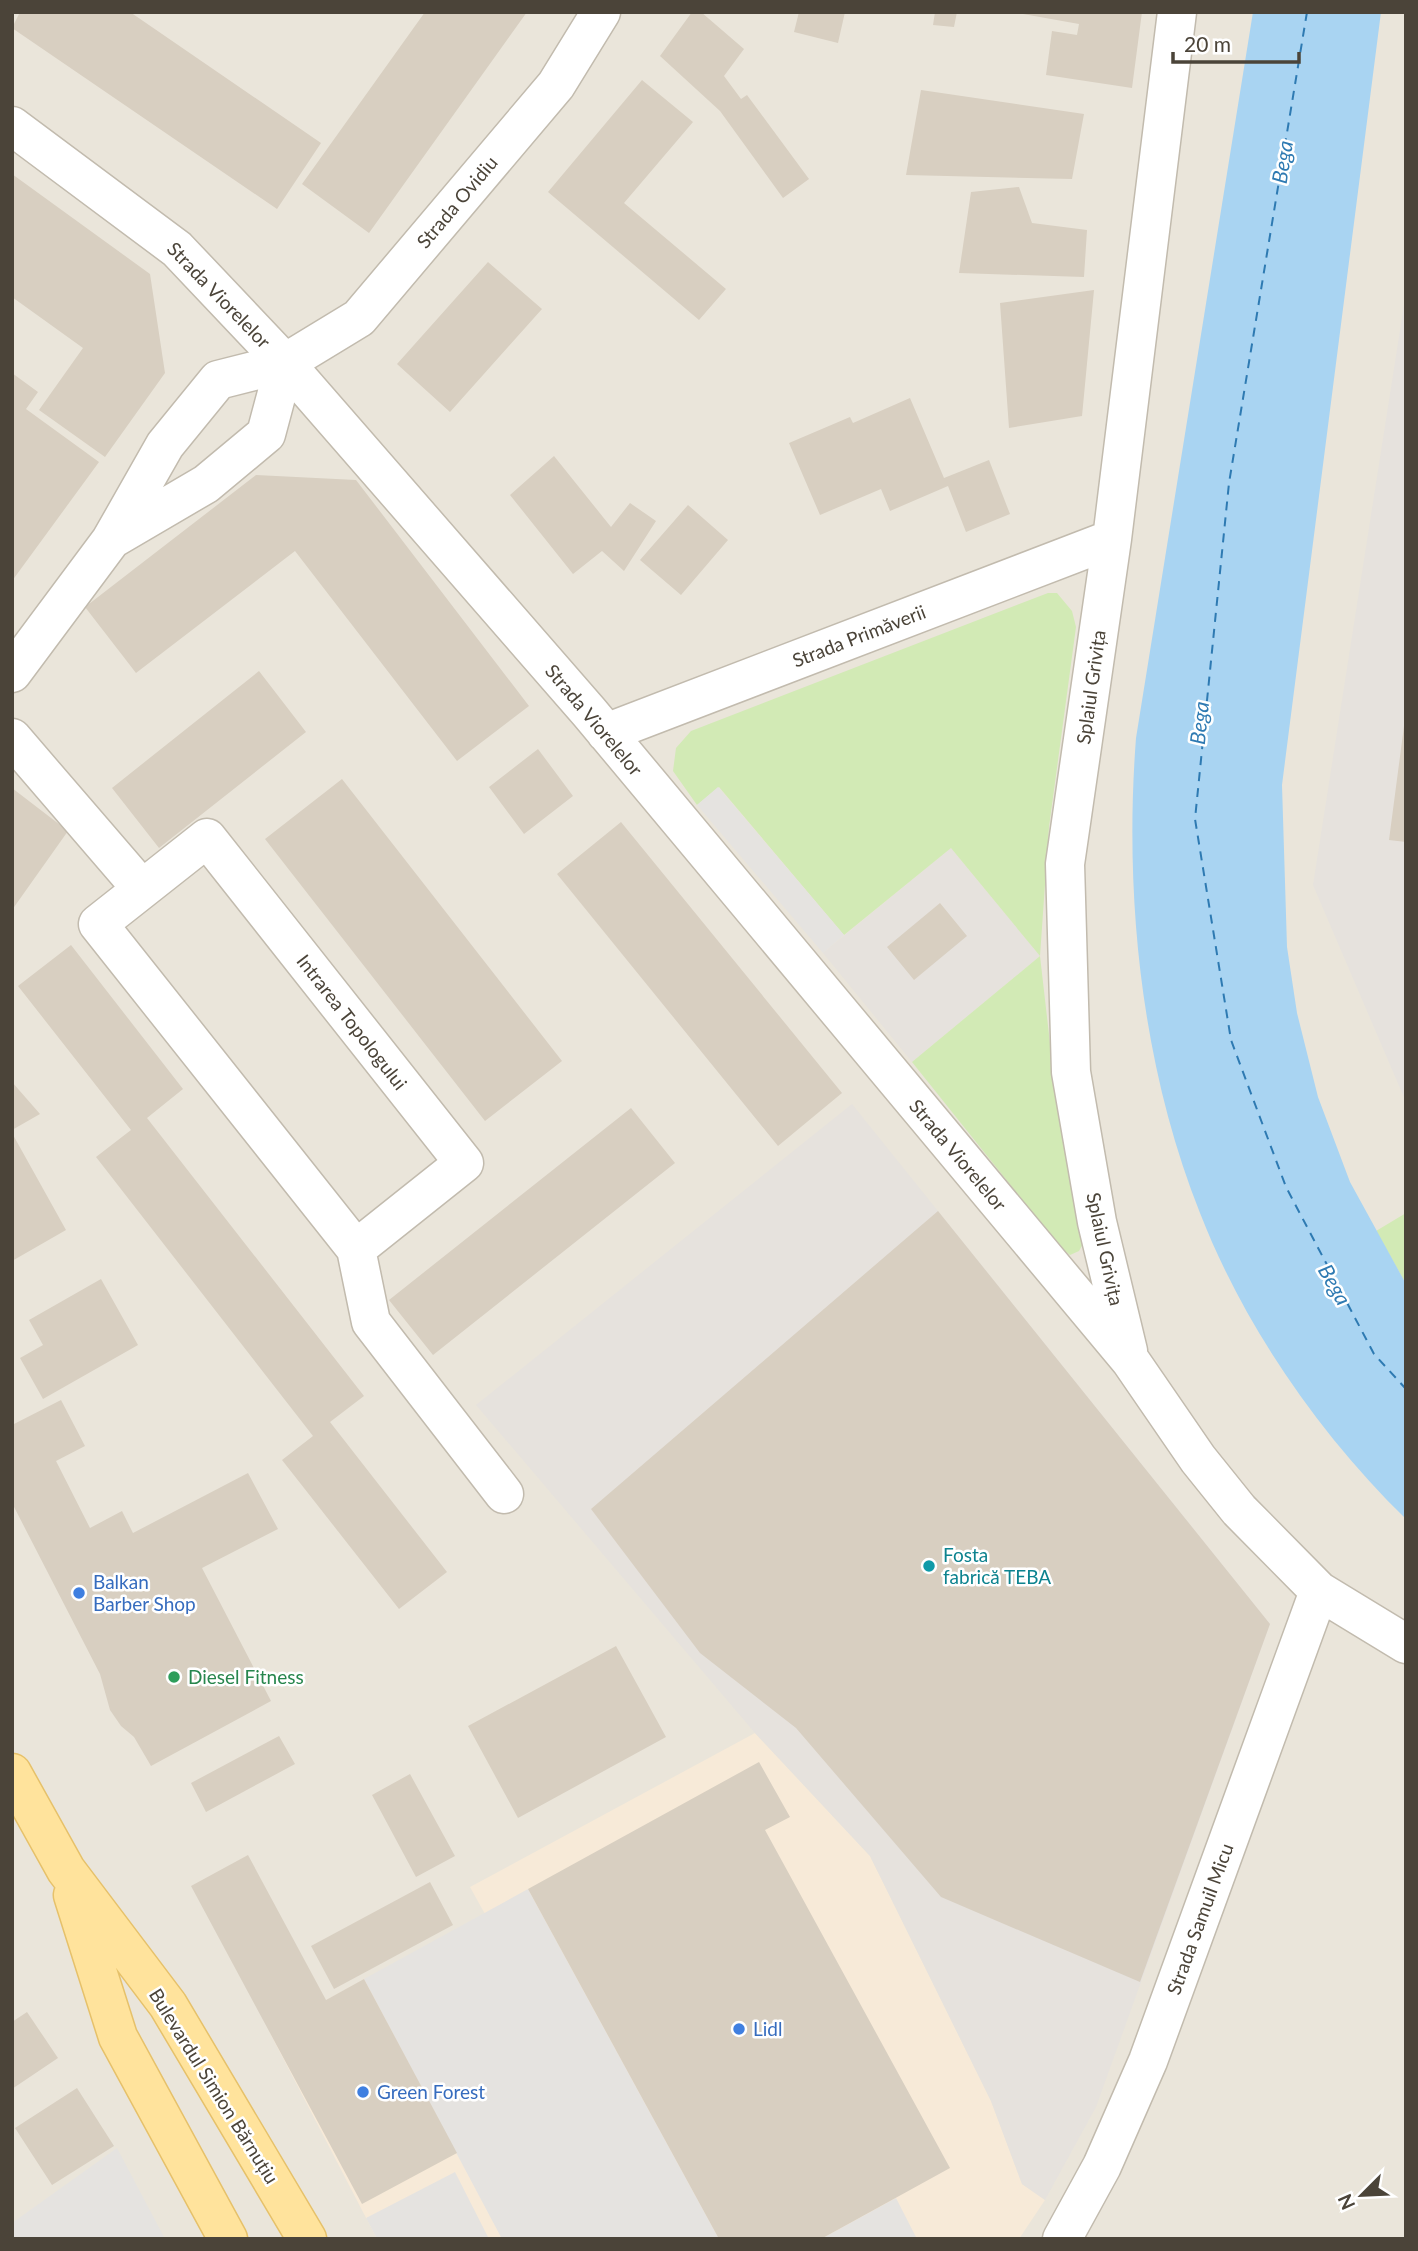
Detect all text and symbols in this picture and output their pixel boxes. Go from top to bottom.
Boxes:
scale bar [1173,21,1299,65]
text: 20 m [1184,31,1231,56]
water label: Bega [1266,139,1297,185]
street label: Strada Ovidiu [411,151,502,252]
street label: Strada Viorelelor [163,237,276,353]
street label: Strada Primăverii [789,600,929,672]
street label: Splaiul Grivița [1071,628,1110,745]
street label: Strada Viorelelor [541,659,648,780]
water label: Bega [1184,700,1213,746]
street label: Intrarea Topologului [292,949,412,1094]
street label: Strada Viorelelor [905,1094,1012,1215]
street label: Splaiul Grivița [1082,1190,1129,1308]
water label: Bega [1314,1259,1357,1309]
place label: Fosta fabrică TEBA [943,1543,1051,1588]
marker: Fosta fabrică TEBA [921,1558,937,1574]
place label: Balkan Barber Shop [93,1570,196,1615]
marker: Balkan Barber Shop [71,1585,87,1601]
place label: Diesel Fitness [188,1665,304,1688]
marker: Diesel Fitness [166,1669,182,1685]
street label: Strada Samuil Micu [1161,1840,1238,1998]
street label: Bulevardul Simion Bărnuțiu [145,1984,284,2188]
place label: Lidl [753,2017,782,2040]
marker: Lidl [731,2021,747,2037]
place label: Green Forest [377,2080,485,2103]
marker: Green Forest [355,2084,371,2100]
north arrow [1327,2160,1397,2230]
text: N [1333,2191,1359,2213]

